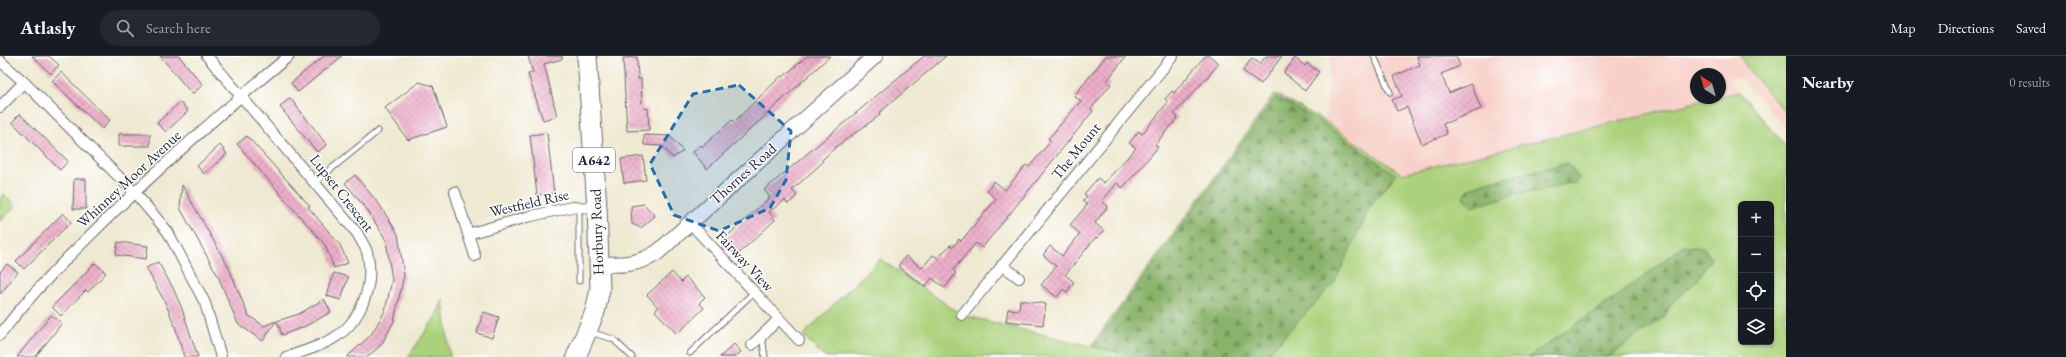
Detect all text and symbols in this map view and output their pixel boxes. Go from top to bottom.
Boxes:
search box [100,10,380,46]
text: Atlasly [20,15,76,40]
icon: search [114,17,136,39]
text: Search here [146,18,211,37]
text: Map [1890,19,1916,37]
text: Directions [1938,19,1994,37]
text: Saved [2016,19,2046,37]
north arrow [1690,68,1726,104]
text: Nearby [1802,71,1854,93]
text: 0 results [2009,74,2050,91]
street label: The Mount [1047,118,1105,183]
street label: Whinney Moor Avenue [73,125,185,232]
street label: Thornes Road [705,138,780,209]
road number: A642 [573,148,615,172]
street label: Lupset Crescent [306,150,379,236]
street label: Westfield Rise [488,184,570,221]
street label: Horbury Road [585,188,607,275]
map controls [1738,201,1774,345]
button: + [1738,201,1774,237]
street label: Fairway View [712,226,779,296]
button: − [1738,237,1774,273]
button: locate [1738,273,1774,309]
button: layers [1738,309,1774,345]

